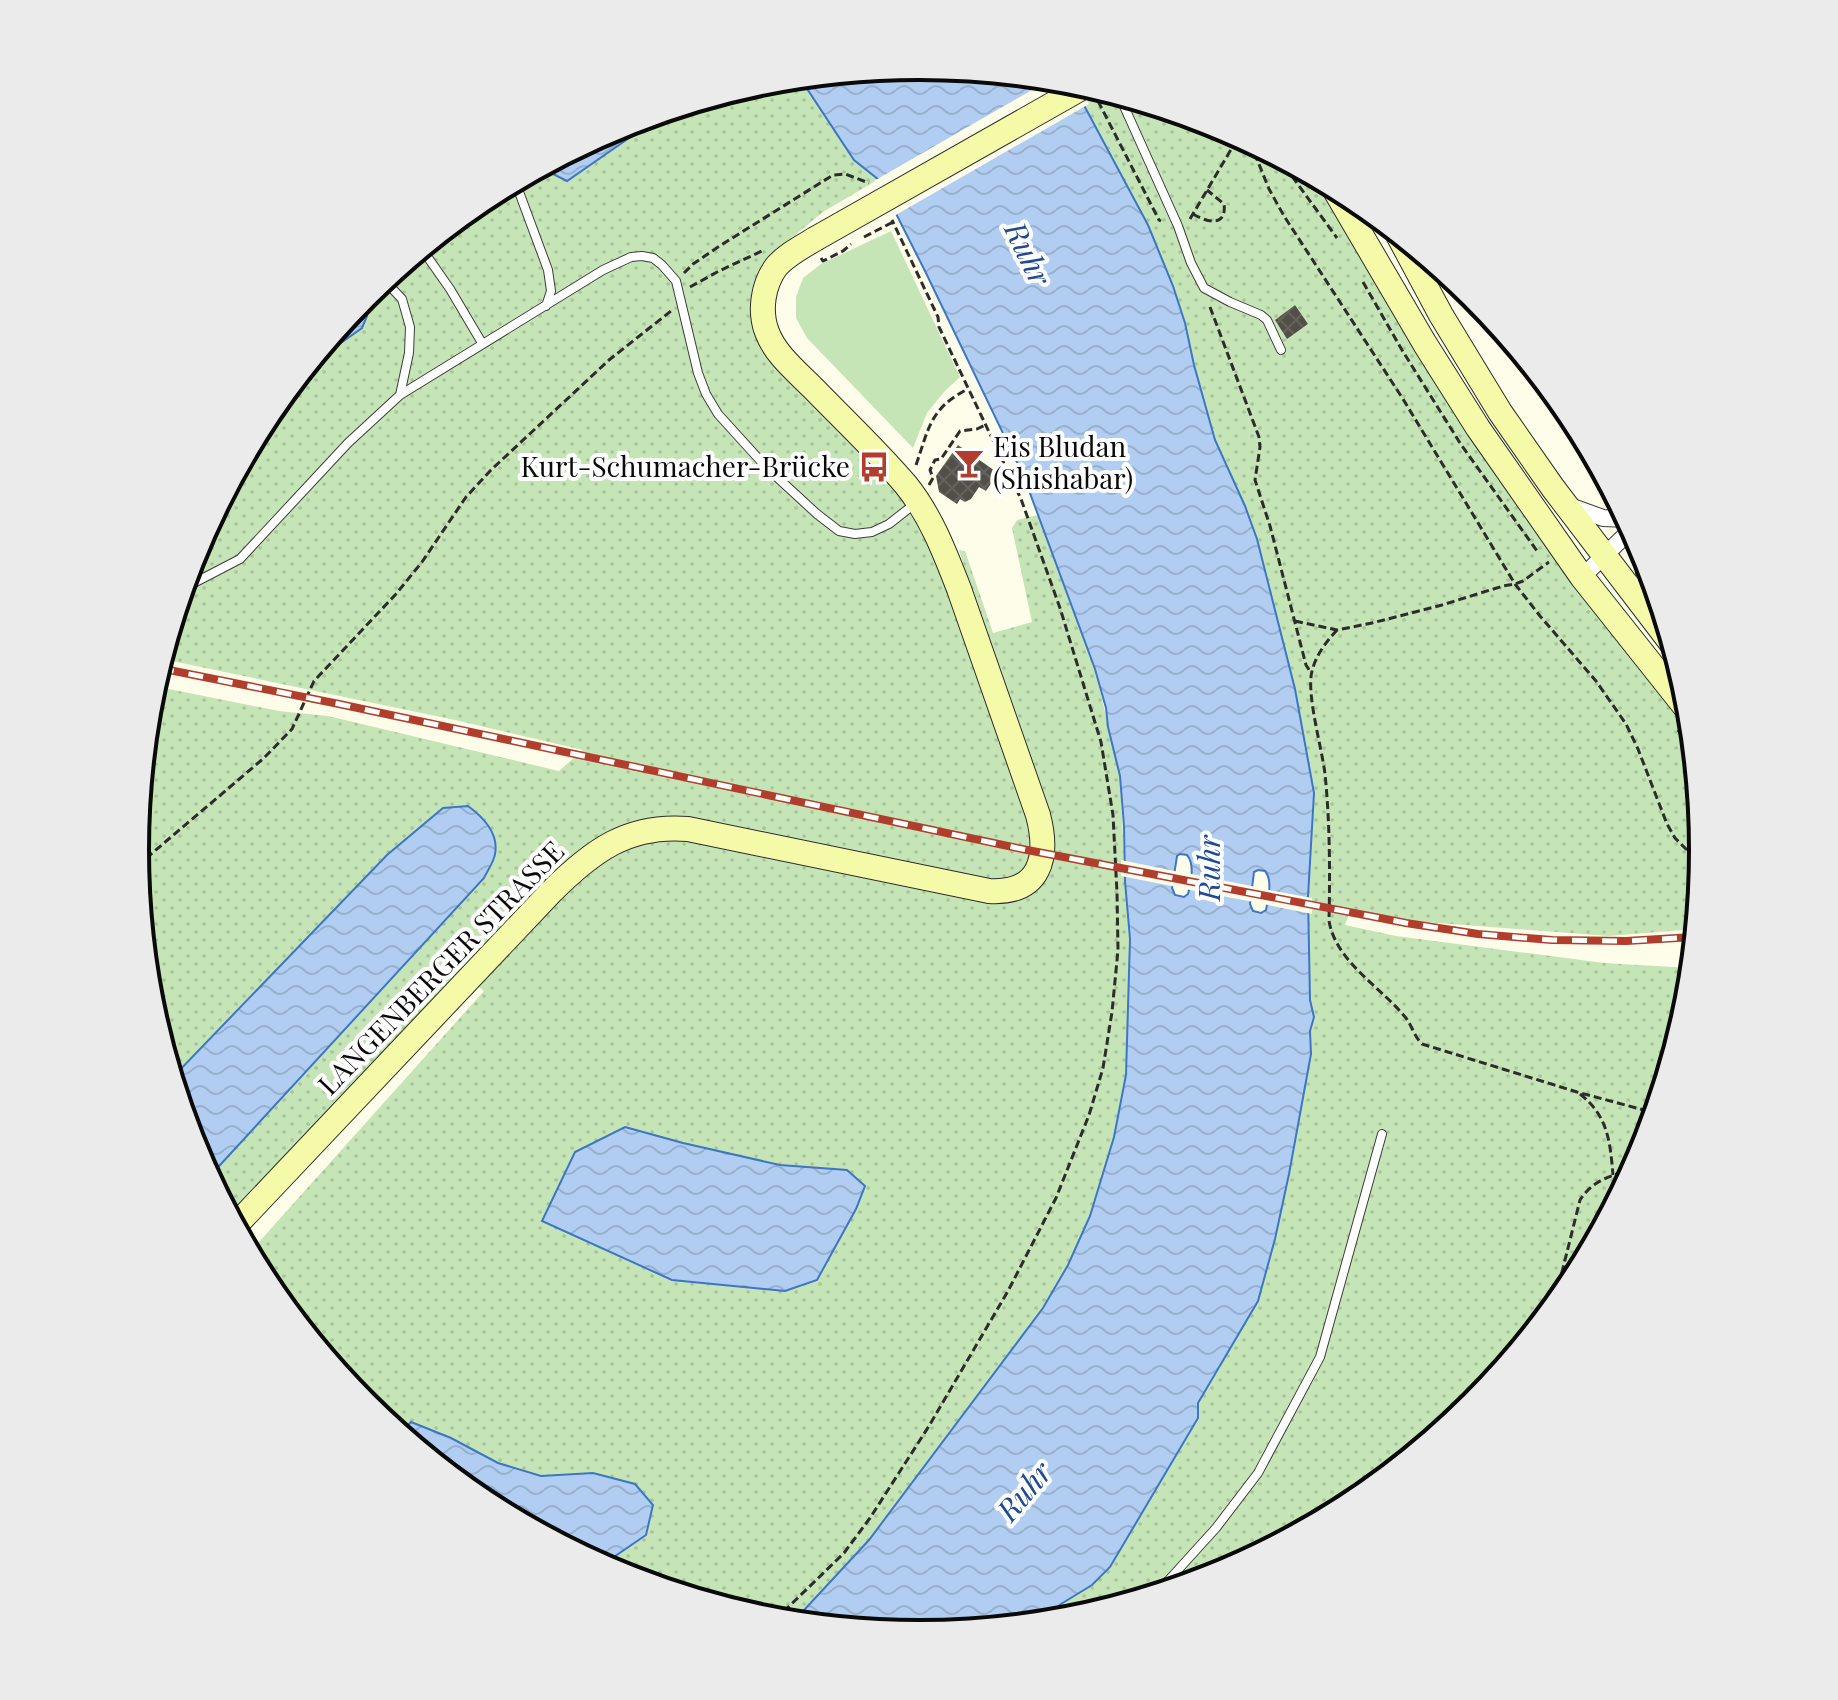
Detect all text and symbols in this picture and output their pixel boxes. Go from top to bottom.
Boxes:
water label: Ruhr [996,214,1062,293]
place label: Eis Bludan (Shishabar) [993,427,1133,496]
bar icon: Eis Bludan (Shishabar) [952,446,986,480]
place label: Kurt-Schumacher-Brücke [520,447,850,484]
bus stop icon: Kurt-Schumacher-Brücke [857,450,891,484]
street label: LANGENBERGER STRASSE [309,832,571,1102]
water label: Ruhr [1188,834,1228,902]
water label: Ruhr [986,1452,1061,1530]

